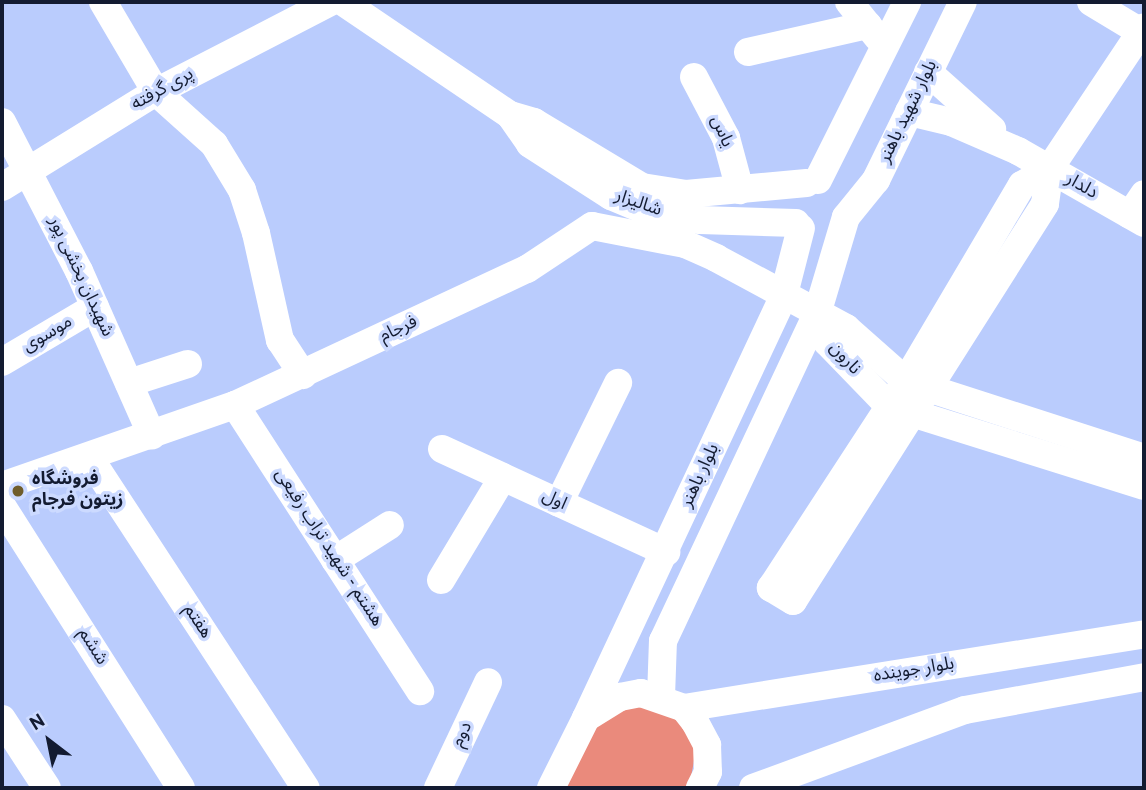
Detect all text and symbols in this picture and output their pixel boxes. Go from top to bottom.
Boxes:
street label: بلوار شهید باهنر [875,57,943,167]
street label: پری گرفته [128,64,198,116]
street label: یاس [705,113,737,151]
street label: دلدار [1061,169,1101,205]
street label: شالیزار [612,186,664,222]
street label: شهیدان بخشی پور [43,214,117,340]
street label: موسوی [19,312,77,358]
street label: فرجام [377,312,421,348]
street label: نارون [824,338,864,380]
street label: بلوار باهنر [677,441,725,511]
street label: هشتم - شهید تراب رفیعی [269,465,387,631]
place label: فروشگاه زیتون فرجام [32,470,123,512]
marker: فروشگاه زیتون فرجام [10,483,26,499]
street label: اول [538,486,570,516]
street label: هفتم [178,601,216,643]
street label: ششم [72,625,112,669]
street label: بلوار جوینده [872,654,956,688]
north arrow [14,706,84,776]
text: N [26,709,50,737]
street label: دوم [448,719,478,751]

